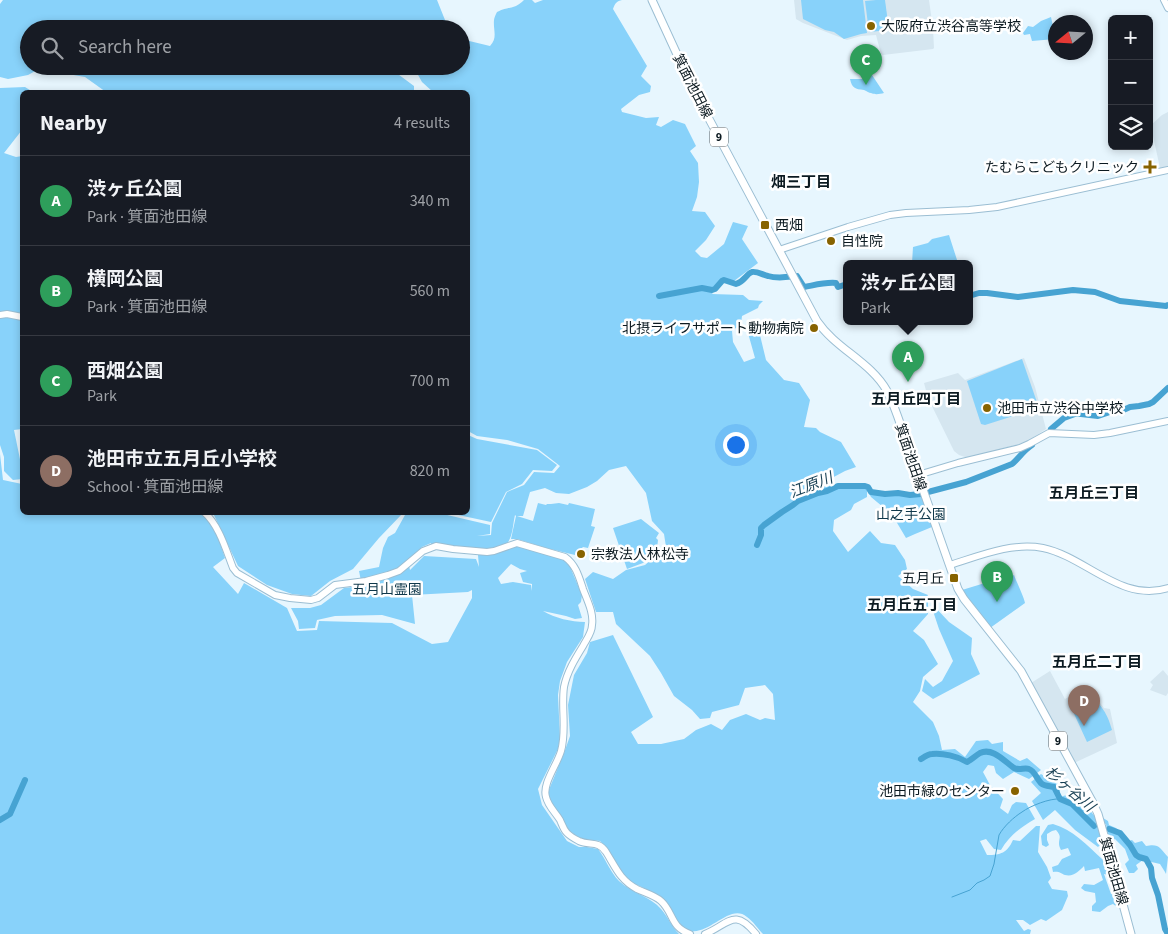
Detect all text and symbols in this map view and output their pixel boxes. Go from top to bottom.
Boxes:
north arrow [1048,15,1093,60]
map controls [1108,15,1153,150]
button: + [1108,15,1153,60]
place label: 大阪府立渋谷高等学校 [881,17,1021,37]
search box [20,20,470,75]
marker: 大阪府立渋谷高等学校 [865,20,877,32]
icon: search [38,34,66,62]
text: Search here [78,34,172,61]
pin: C [850,44,882,85]
street label: 箕面池田線 [667,51,717,122]
button: − [1108,60,1153,105]
button: layers [1108,105,1153,150]
text: Nearby [40,108,107,138]
text: 4 results [394,112,450,134]
road number: 9 [710,128,728,146]
place label: たむらこどもクリニック [985,158,1139,178]
marker: たむらこどもクリニック [1143,160,1157,174]
district label: 畑三丁目 [771,172,831,193]
text: 渋ヶ丘公園 [87,176,182,203]
text: A [51,190,61,212]
text: 340 m [410,190,450,212]
text: Park · 箕面池田線 [87,206,207,228]
place label: 西畑 [775,216,803,236]
marker: 西畑 [759,219,771,231]
place label: 自性院 [841,232,883,252]
marker: 自性院 [825,235,837,247]
popup [843,260,973,325]
text: 横岡公園 [87,266,163,293]
text: 渋ヶ丘公園 [860,270,956,297]
text: B [51,280,61,302]
text: 560 m [410,280,450,302]
text: Park · 箕面池田線 [87,296,207,318]
text: Park [860,297,890,319]
place label: 北摂ライフサポート動物病院 [622,319,804,339]
marker: 北摂ライフサポート動物病院 [808,322,820,334]
pin: A [892,341,924,382]
text: 西畑公園 [87,358,163,385]
text: C [51,370,61,392]
text: 700 m [410,370,450,392]
text: Park [87,385,117,407]
district label: 五月丘四丁目 [871,389,961,410]
place label: 池田市立渋谷中学校 [997,399,1123,419]
marker: 池田市立渋谷中学校 [981,402,993,414]
street label: 箕面池田線 [889,421,931,494]
your location [723,432,749,458]
text: 池田市立五月丘小学校 [87,446,277,473]
text: D [51,460,61,482]
text: 820 m [410,460,450,482]
water label: 江原川 [786,467,838,503]
text: School · 箕面池田線 [87,476,223,498]
district label: 五月丘三丁目 [1049,483,1139,504]
park label: 山之手公園 [876,505,946,525]
place label: 宗教法人林松寺 [591,545,689,565]
marker: 宗教法人林松寺 [575,548,587,560]
pin: B [981,561,1013,602]
place label: 五月丘 [902,569,944,589]
marker: 五月丘 [948,572,960,584]
park label: 五月山霊園 [352,580,422,600]
district label: 五月丘五丁目 [867,595,957,616]
district label: 五月丘二丁目 [1052,652,1142,673]
pin: D [1068,685,1100,726]
road number: 9 [1049,731,1067,750]
water label: 杉ヶ谷川 [1040,762,1101,818]
place label: 池田市緑のセンター [879,782,1005,802]
marker: 池田市緑のセンター [1009,785,1021,797]
street label: 箕面池田線 [1094,835,1132,908]

